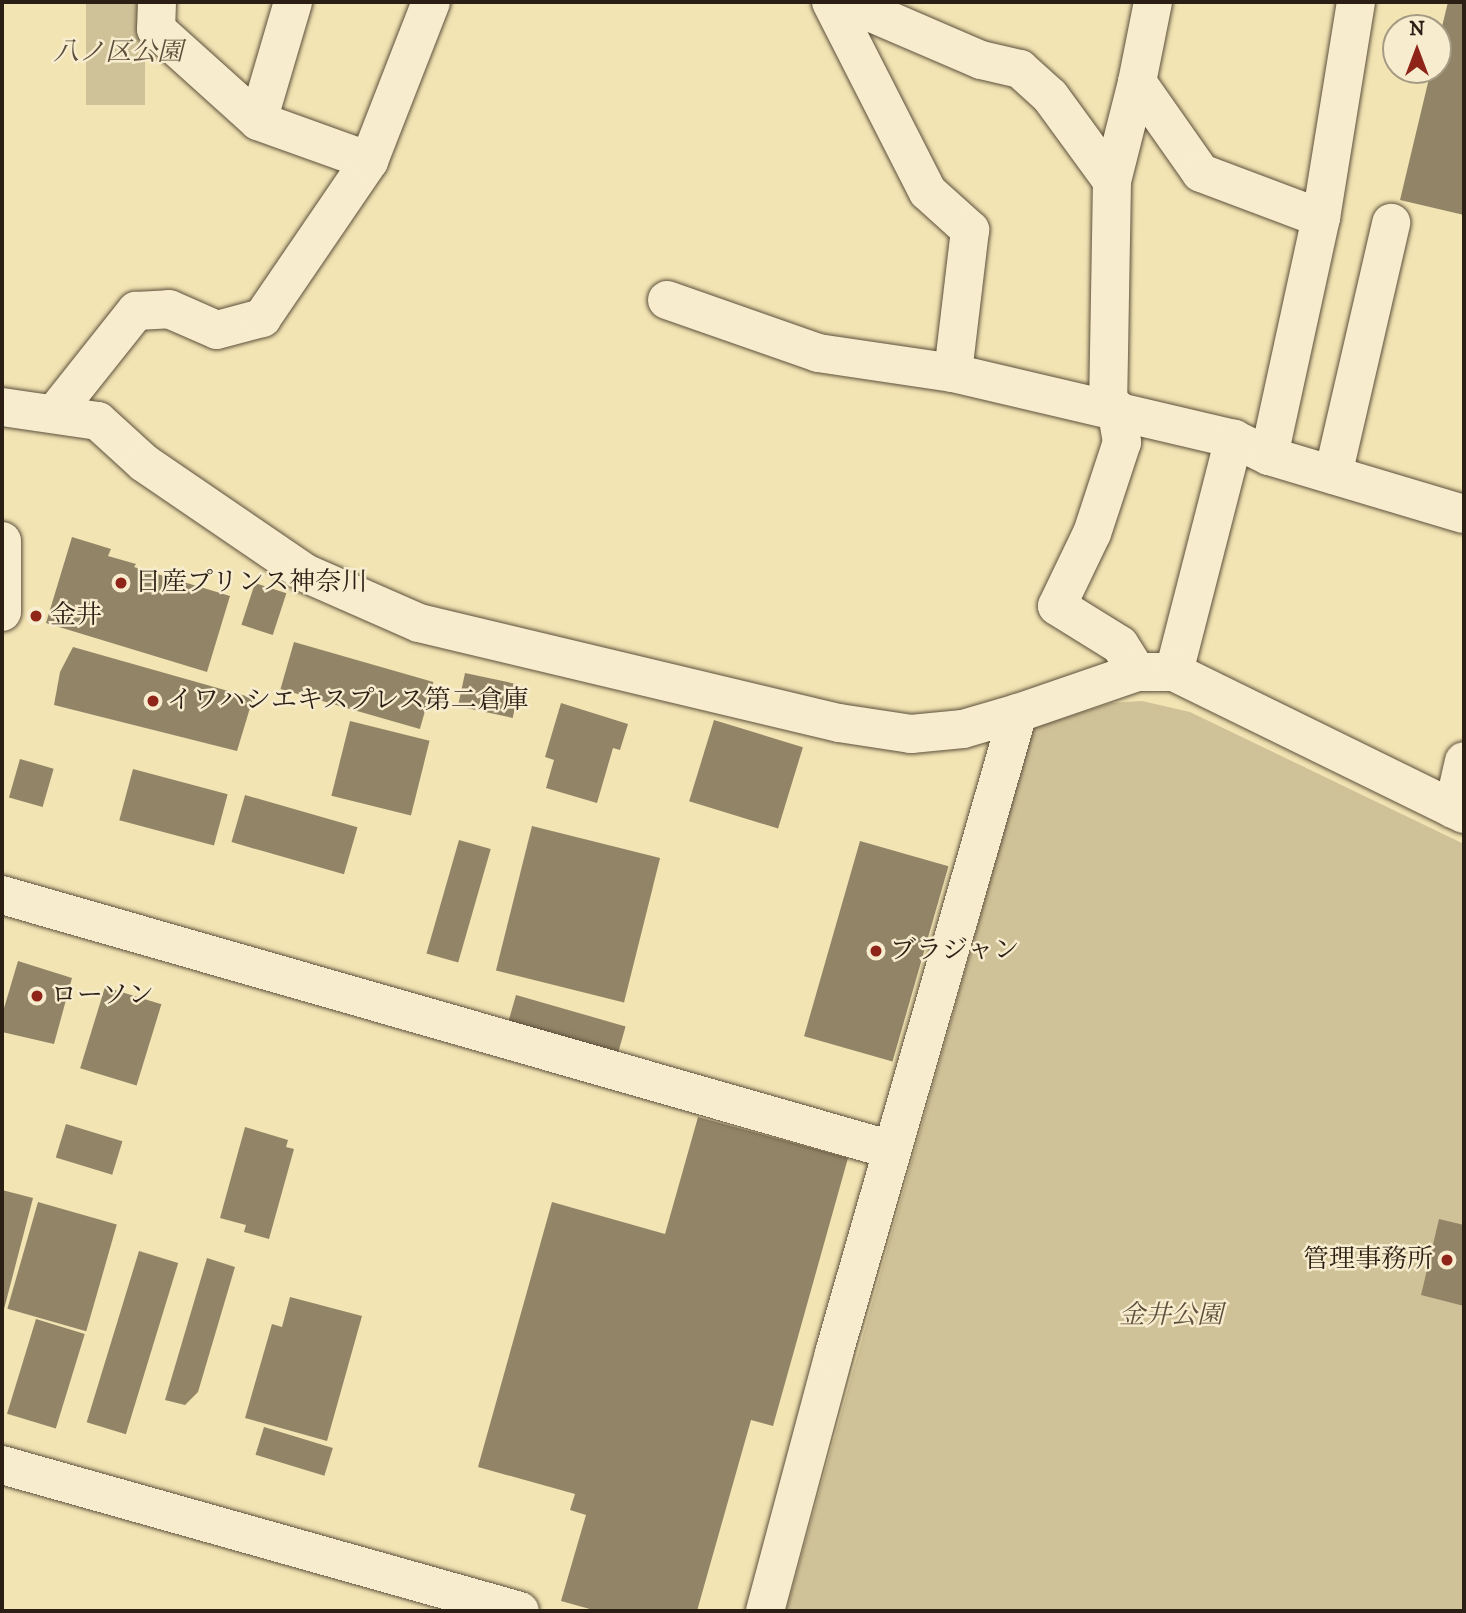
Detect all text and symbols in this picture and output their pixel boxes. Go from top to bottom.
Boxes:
north arrow [1382,14,1452,84]
text: N [1409,18,1425,41]
park label: 八ノ区公園 [53,37,183,69]
place label: 日産プリンス神奈川 [135,567,369,599]
marker: 日産プリンス神奈川 [113,575,129,591]
place label: 金井 [50,600,102,632]
marker: 金井 [28,608,44,624]
place label: イワハシエキスプレス第二倉庫 [167,685,531,717]
marker: イワハシエキスプレス第二倉庫 [145,693,161,709]
place label: ブラジャン [890,935,1020,967]
marker: ブラジャン [868,943,884,959]
place label: ローソン [51,980,155,1012]
marker: ローソン [29,988,45,1004]
place label: 管理事務所 [1303,1244,1433,1276]
marker: 管理事務所 [1439,1252,1455,1268]
park label: 金井公園 [1119,1300,1223,1332]

